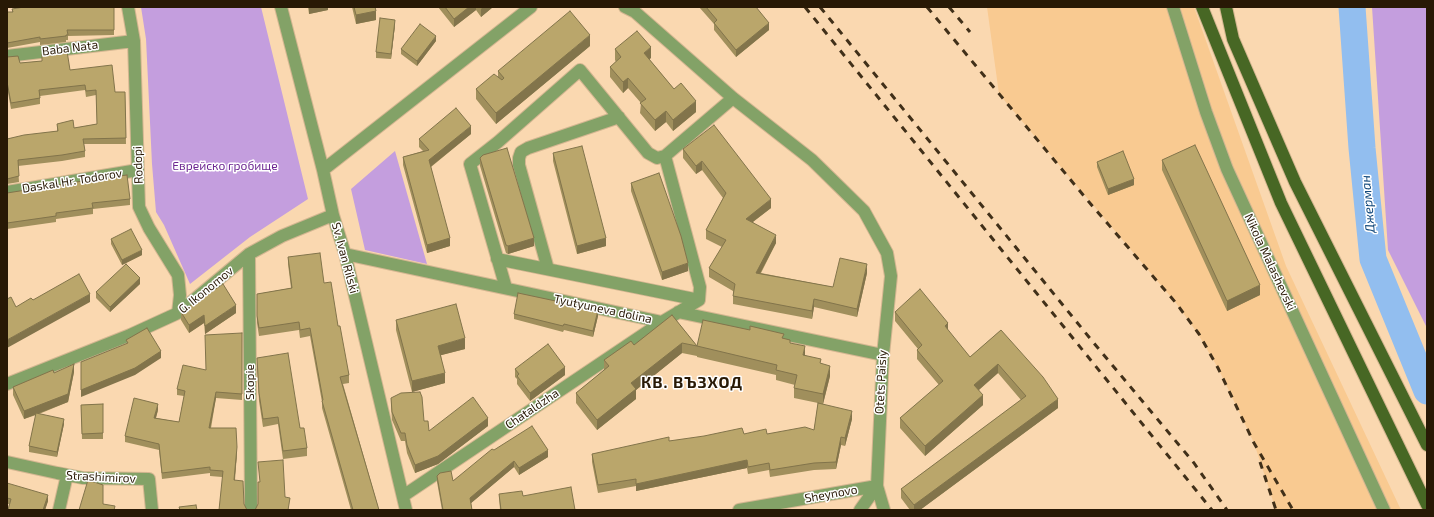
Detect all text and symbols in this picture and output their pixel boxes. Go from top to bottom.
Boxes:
street label: Baba Nata [41,37,99,59]
street label: Rodopi [130,146,146,184]
park label: Еврейско гробище [172,159,278,173]
street label: Daskal Hr. Todorov [21,166,123,196]
water label: Джерман [1358,174,1378,234]
street label: Nikola Malashevski [1241,211,1299,313]
street label: Sv. Ivan Rilski [329,221,361,295]
street label: G. Ikonomov [176,264,236,316]
street label: Tyutyuneva dolina [553,292,653,326]
street label: Otets Paisiy [872,349,890,415]
street label: Skopie [243,364,257,400]
district label: КВ. ВЪЗХОД [641,373,743,393]
street label: Chataldzha [502,386,562,432]
street label: Strashimirov [66,468,136,486]
street label: Sheynovo [804,482,858,506]

